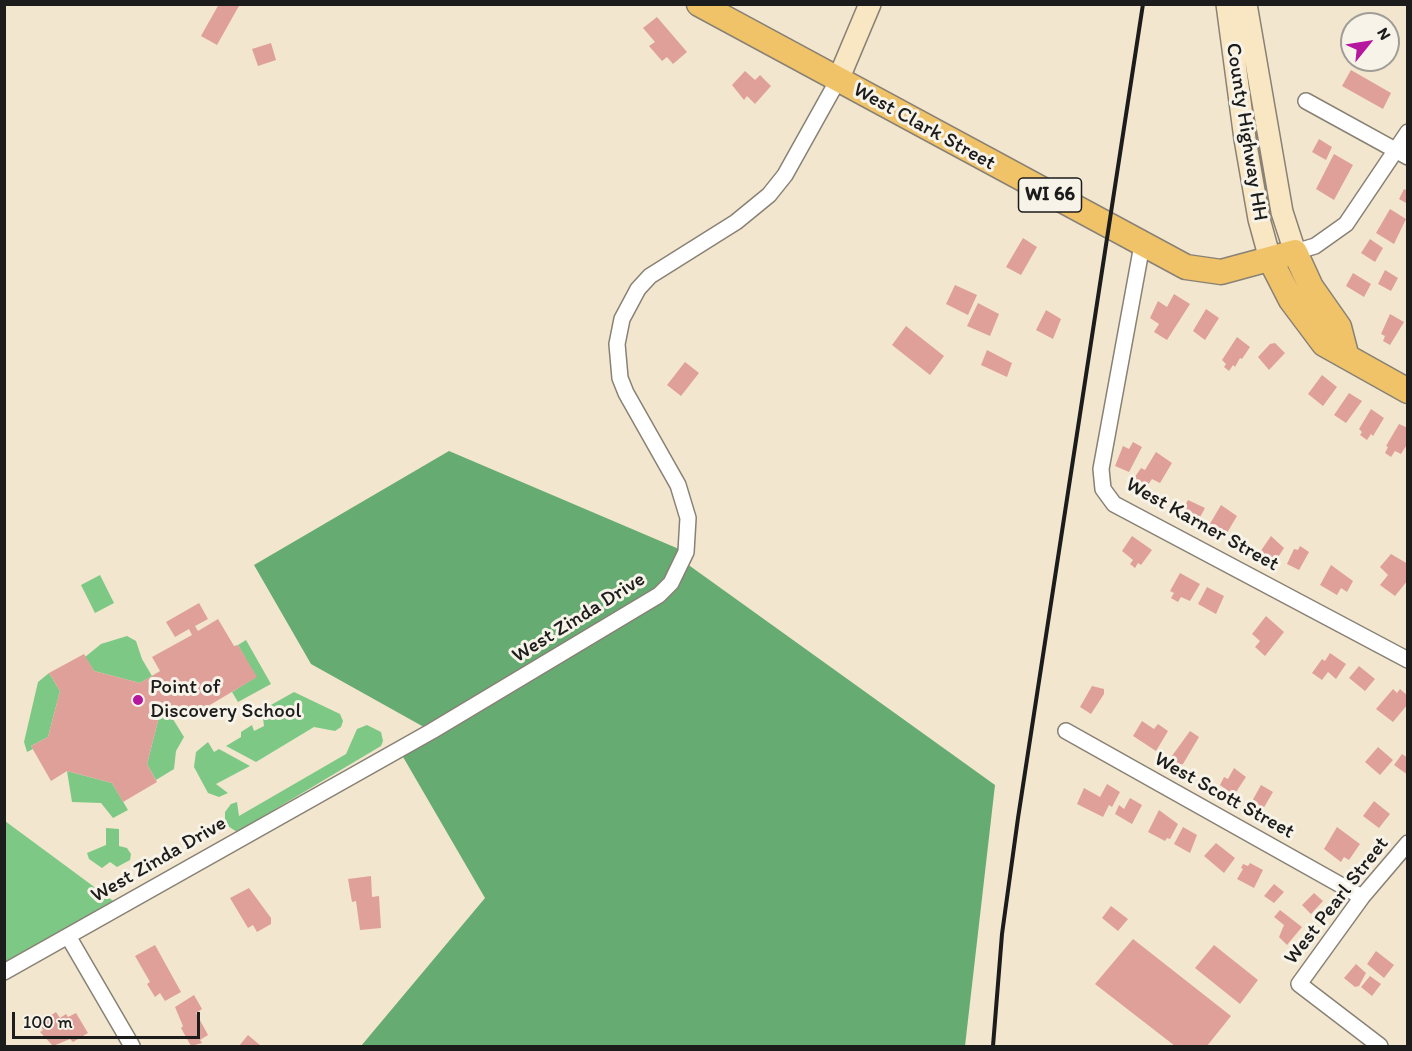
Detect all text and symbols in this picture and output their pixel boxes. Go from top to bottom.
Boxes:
north arrow [1340,12,1400,72]
text: N [1373,24,1395,43]
street label: County Highway HH [1219,41,1273,223]
street label: West Clark Street [849,78,999,176]
road number: WI 66 [1018,178,1082,212]
street label: West Karner Street [1121,472,1283,578]
street label: West Zinda Drive [508,567,650,669]
place label: Point of Discovery School [150,675,301,725]
marker: Point of Discovery School [131,693,145,707]
street label: West Scott Street [1149,747,1299,845]
street label: West Zinda Drive [87,811,231,909]
street label: West Pearl Street [1279,832,1395,970]
scale bar [15,1000,202,1038]
text: 100 m [23,1011,73,1033]

